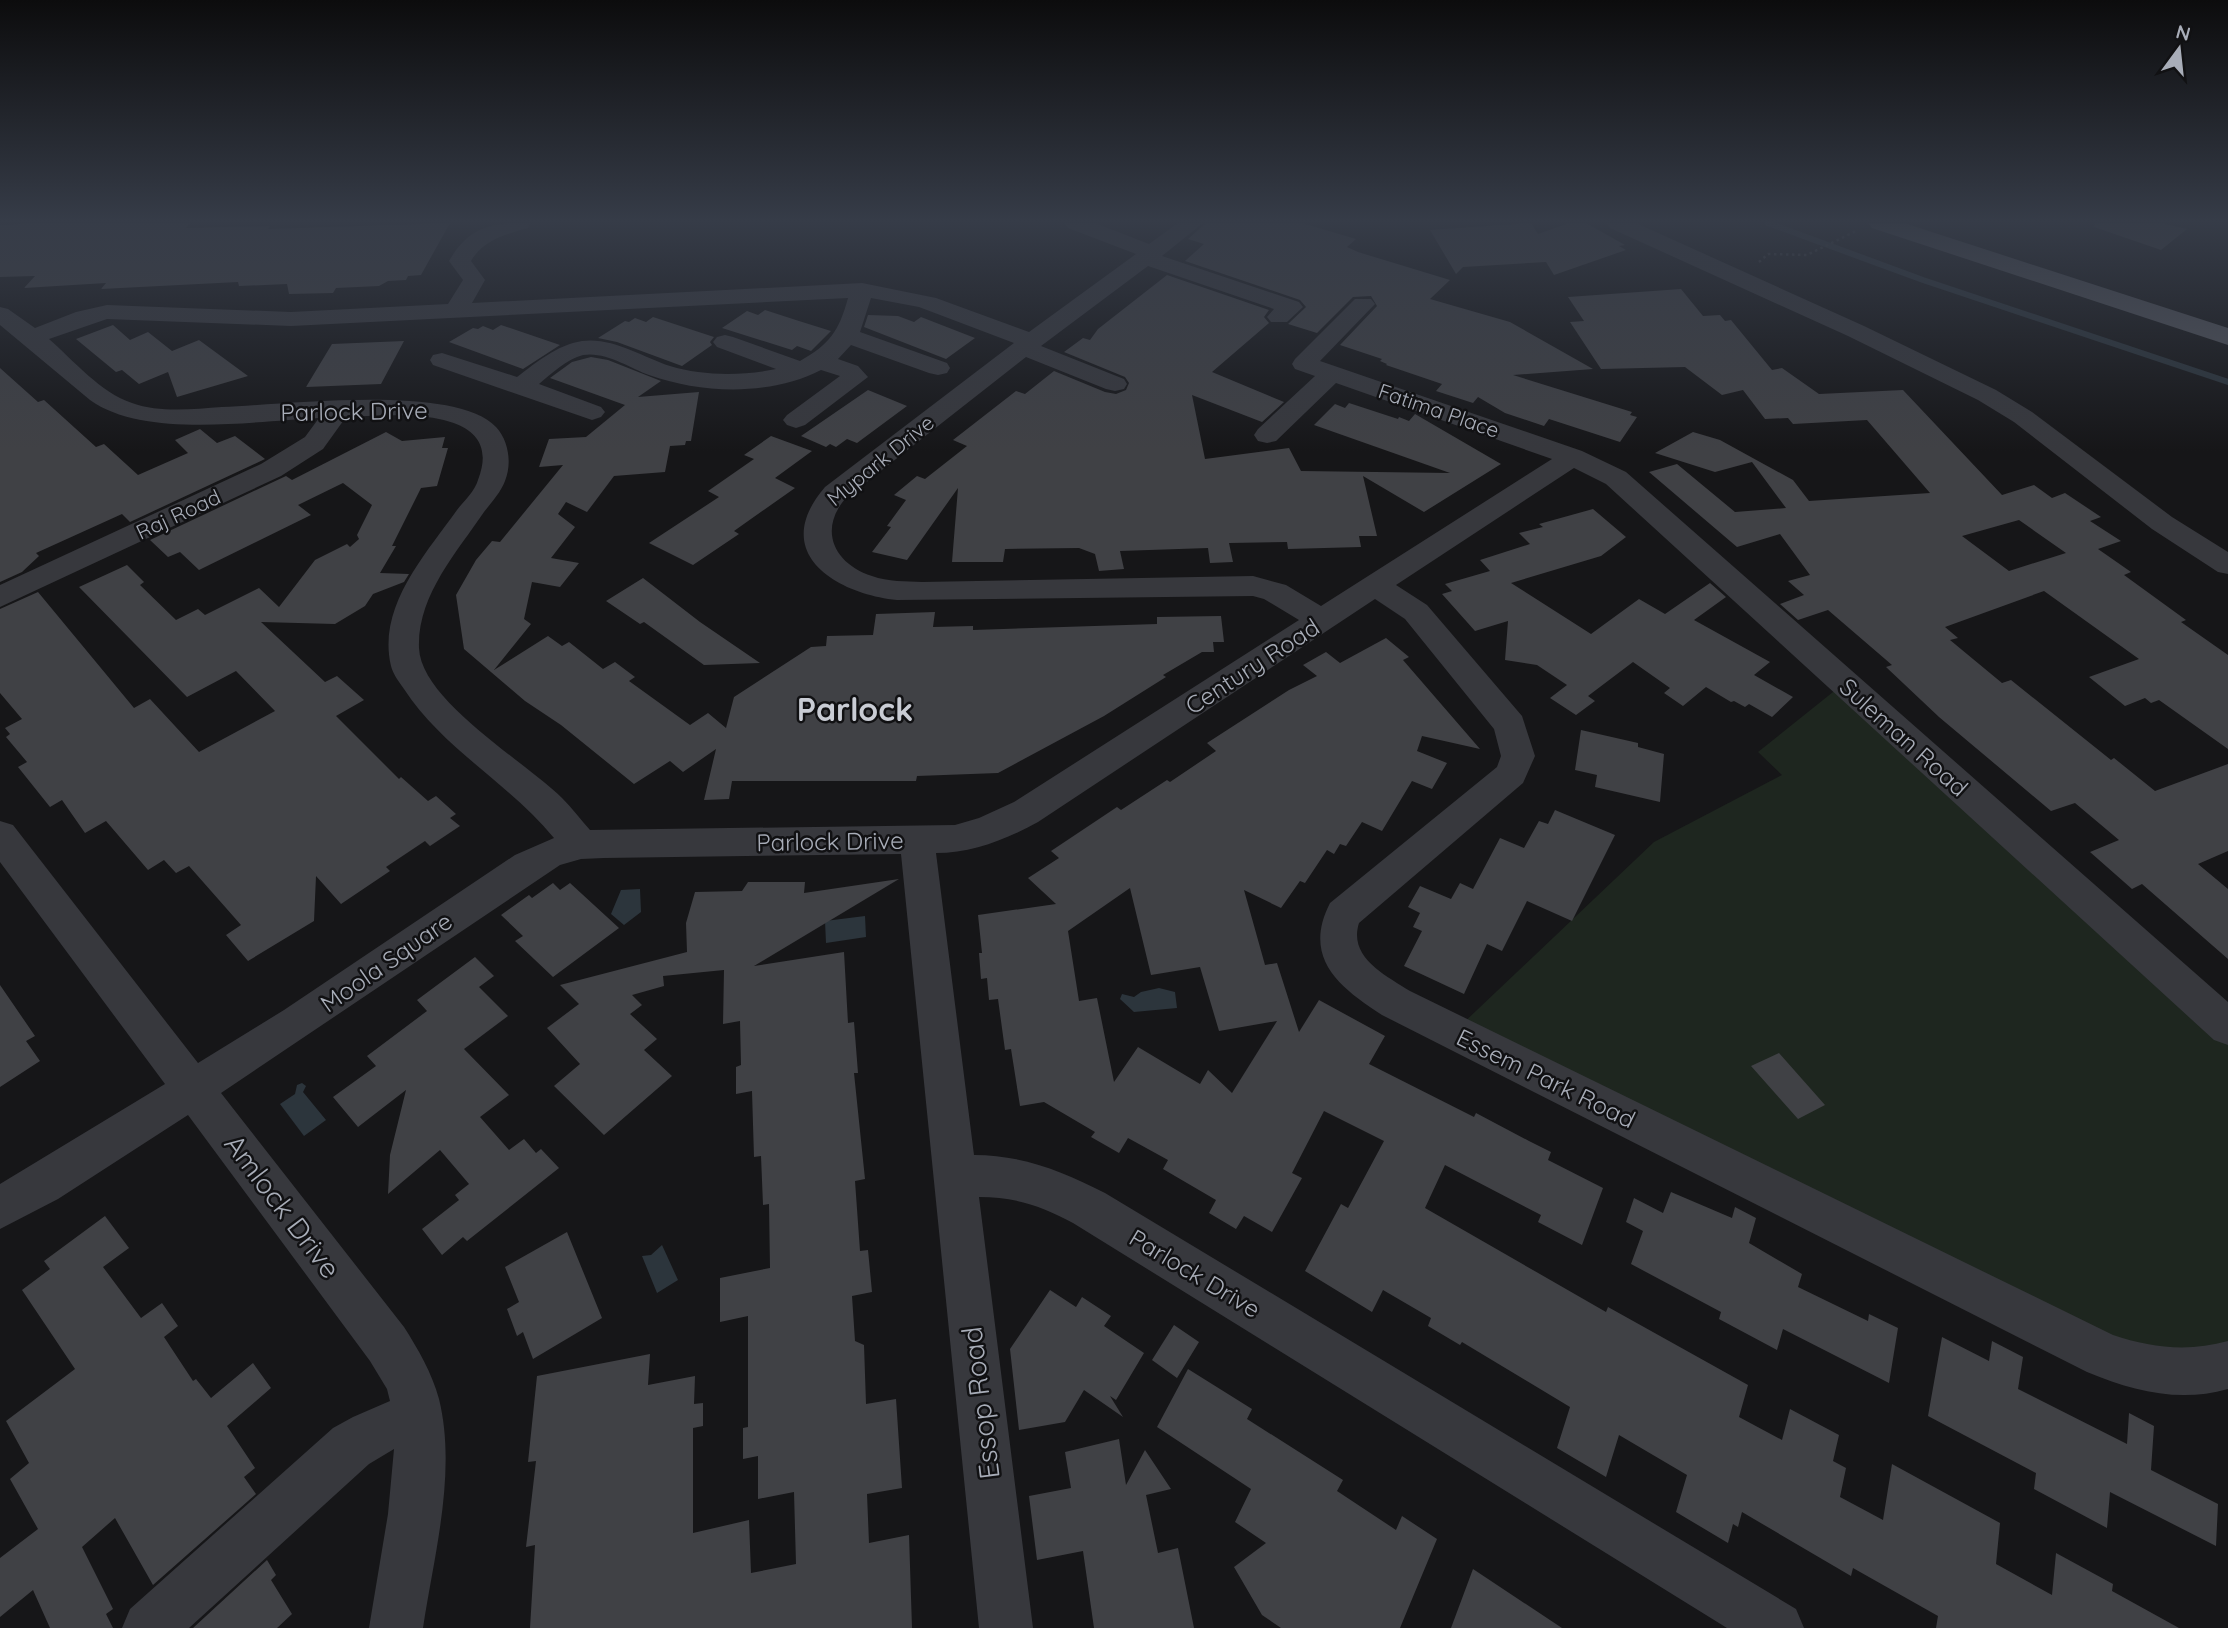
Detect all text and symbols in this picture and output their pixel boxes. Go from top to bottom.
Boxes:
north arrow [2144,14,2214,84]
text: N [2174,19,2193,46]
street label: Fatima Place [1375,377,1503,443]
street label: Parlock Drive [280,395,428,427]
street label: Mypark Drive [821,409,939,511]
street label: Raj Road [132,483,224,545]
street label: Century Road [1179,612,1325,720]
street label: Suleman Road [1834,672,1974,802]
district label: Parlock [797,689,913,729]
street label: Parlock Drive [756,825,904,857]
street label: Moola Square [314,906,458,1018]
street label: Essem Park Road [1452,1022,1640,1134]
street label: Amlock Drive [217,1127,349,1285]
street label: Parlock Drive [1124,1222,1266,1324]
street label: Essop Road [953,1325,1007,1481]

